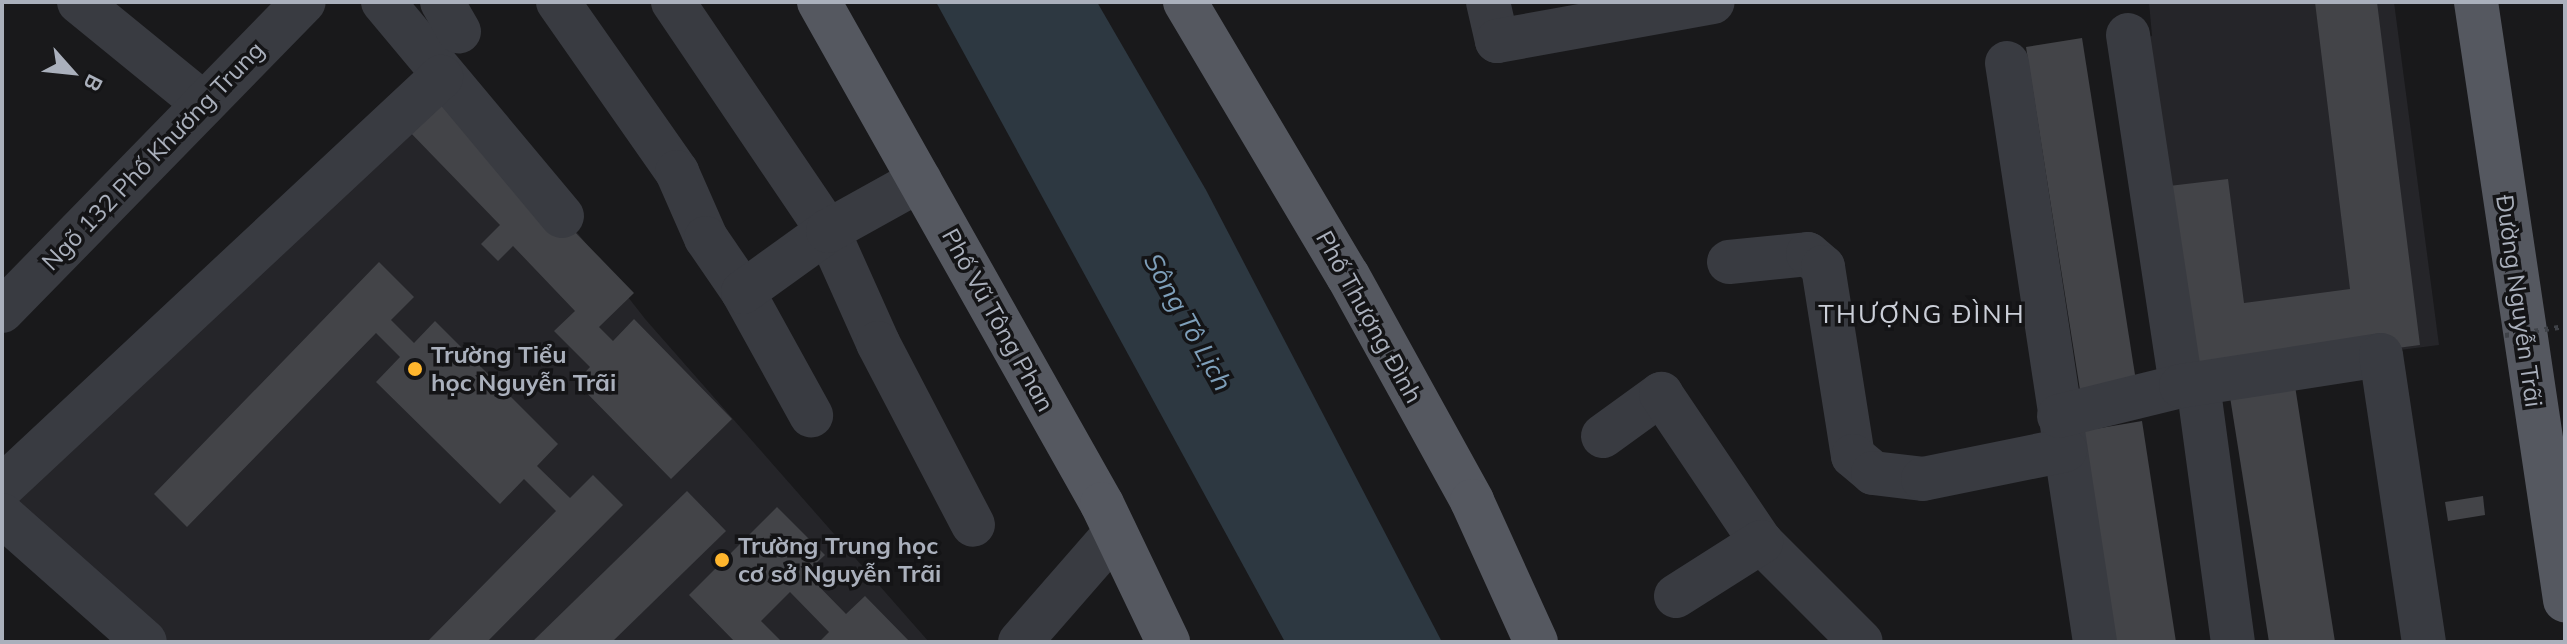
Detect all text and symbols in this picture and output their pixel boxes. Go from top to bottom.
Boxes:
north arrow [32,32,112,112]
street label: Ngõ 132 Phố Khương Trung [36,36,270,276]
text: B [77,70,109,96]
street label: Đường Nguyễn Trãi [2490,193,2548,409]
street label: Phố Vũ Tông Phan [936,224,1060,416]
street label: Phố Thượng Đình [1310,226,1428,408]
water label: Sông Tô Lịch [1137,248,1239,396]
district label: THƯỢNG ĐÌNH [1818,298,2026,330]
place label: Trường Tiểu học Nguyễn Trãi [431,341,616,397]
marker: Trường Tiểu học Nguyễn Trãi [406,360,424,378]
place label: Trường Trung học cơ sở Nguyễn Trãi [738,532,941,588]
marker: Trường Trung học cơ sở Nguyễn Trãi [713,551,731,569]

